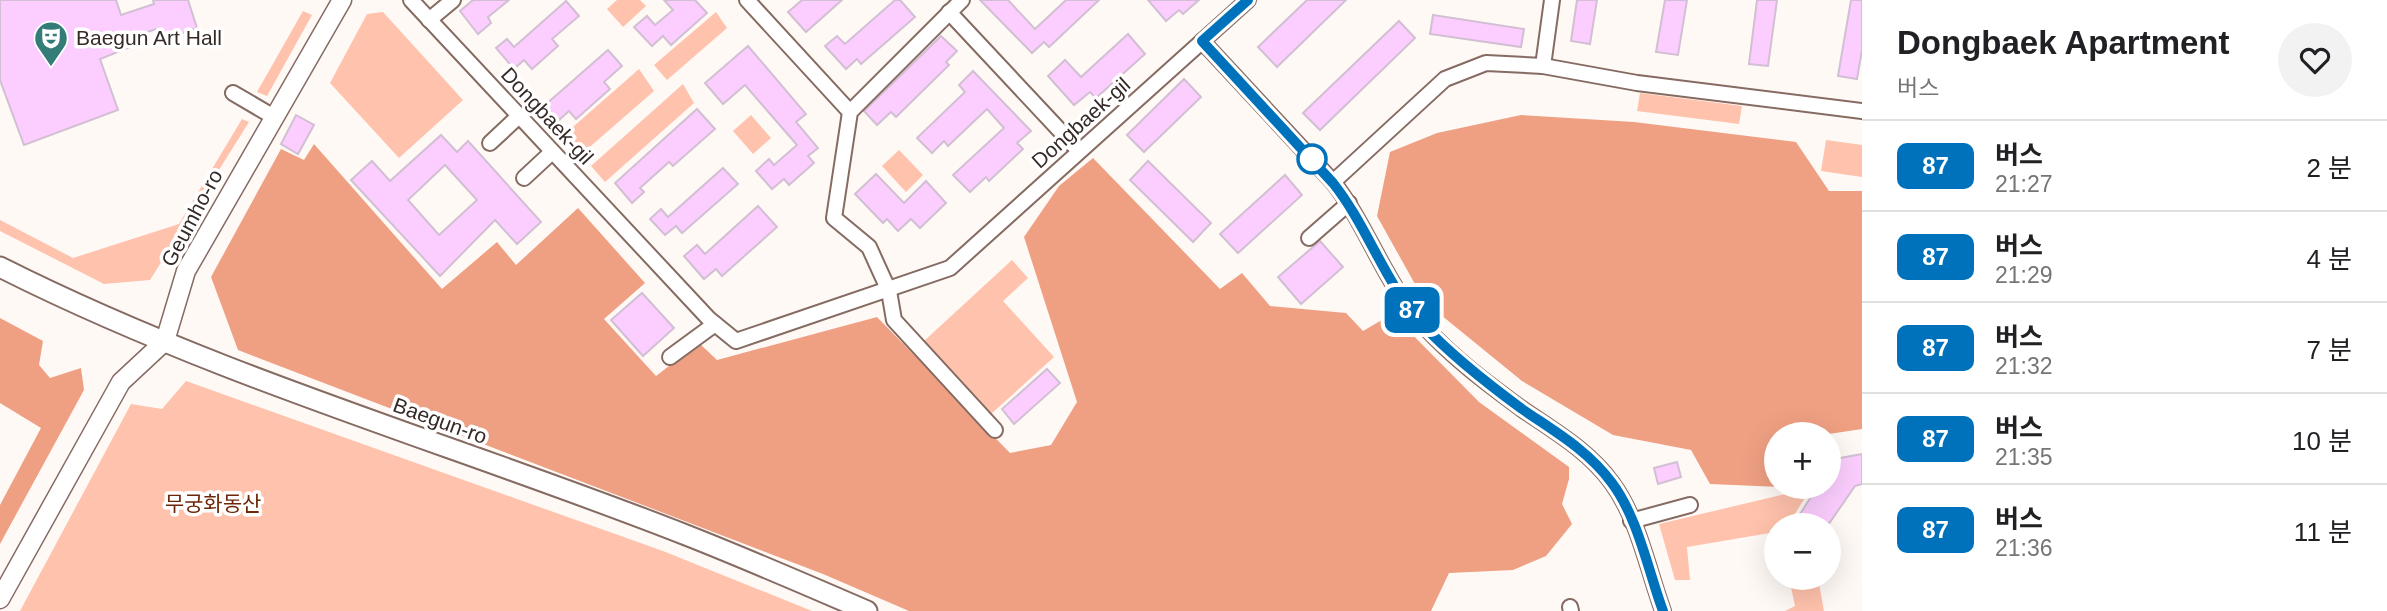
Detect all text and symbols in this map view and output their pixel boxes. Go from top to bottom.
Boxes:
theatre icon: Baegun Art Hall [32,19,70,68]
button: heart [2278,23,2352,97]
text: Dongbaek Apartment [1897,24,2229,61]
place label: Baegun Art Hall [76,26,222,49]
street label: Dongbaek-gil [497,63,598,169]
street label: Dongbaek-gil [1027,73,1134,173]
text: 버스 [1897,75,1939,101]
text: 버스 [1995,140,2043,170]
unlabelled marker [1297,144,1327,174]
text: 87 [1922,152,1949,179]
text: 2 분 [2306,153,2352,183]
street label: Geumho-ro [156,165,227,270]
text: 21:27 [1995,171,2053,197]
text: 버스 [1995,231,2043,261]
text: 87 [1922,243,1949,270]
text: 4 분 [2306,244,2352,274]
text: 21:29 [1995,262,2053,288]
line badge: 87 [1380,287,1444,333]
text: 87 [1399,296,1425,323]
text: 버스 [1995,322,2043,352]
text: 87 [1922,334,1949,361]
text: 7 분 [2306,335,2352,365]
text: 21:32 [1995,353,2053,379]
street label: Baegun-ro [390,393,490,448]
text: 버스 [1995,413,2043,443]
map controls [1764,422,1841,590]
button: + [1764,422,1841,499]
text: 87 [1922,425,1949,452]
text: 10 분 [2292,426,2352,456]
text: 21:35 [1995,444,2053,470]
park label: 무궁화동산 [165,492,261,515]
text: 버스 [1995,504,2043,534]
button: − [1764,513,1841,590]
text: 87 [1922,516,1949,543]
text: 11 분 [2294,517,2352,547]
text: 21:36 [1995,535,2053,561]

